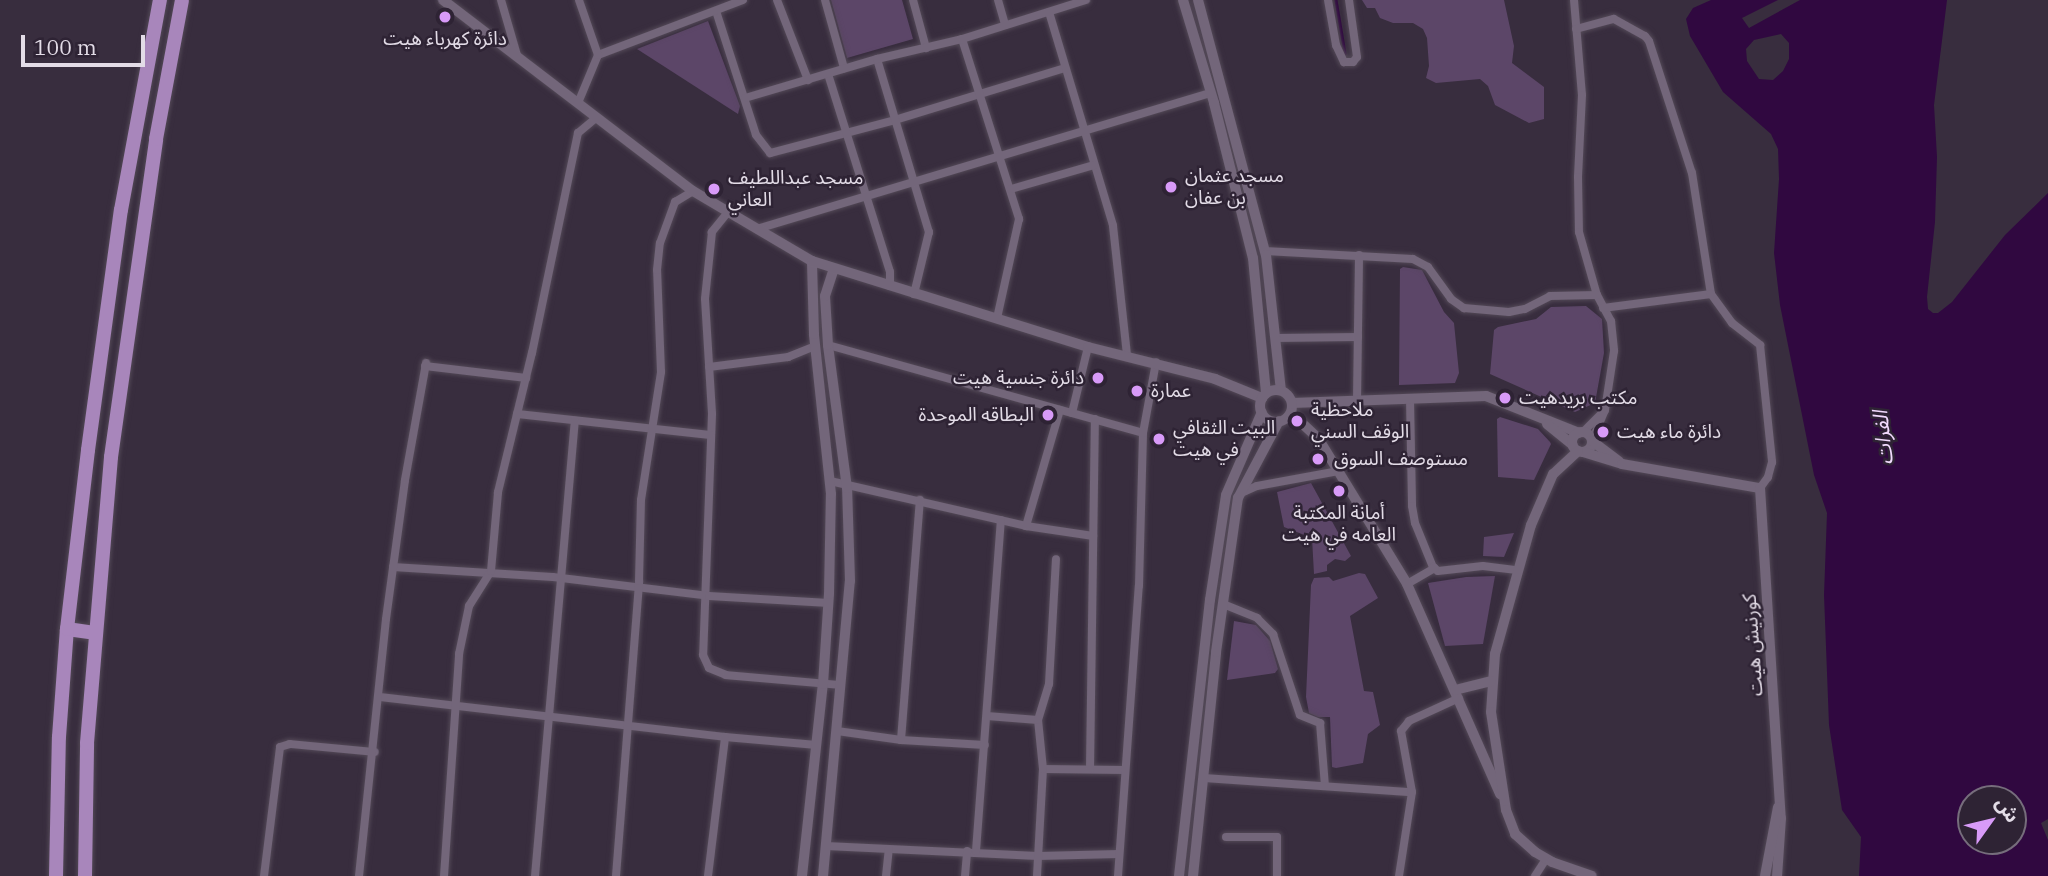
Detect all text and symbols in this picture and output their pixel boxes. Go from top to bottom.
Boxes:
marker: دائرة كهرباء هيت [437,9,453,25]
scale bar [24,21,149,65]
place label: دائرة كهرباء هيت [383,28,507,50]
text: 100 m [34,33,97,61]
place label: مسجد عثمان بن عفان [1185,165,1284,209]
place label: مسجد عبداللطيف العاني [728,167,864,211]
marker: مسجد عثمان بن عفان [1163,179,1179,195]
marker: مسجد عبداللطيف العاني [706,181,722,197]
place label: دائرة جنسية هيت [953,367,1084,389]
marker: دائرة جنسية هيت [1090,370,1106,386]
place label: عمارة [1151,380,1191,402]
marker: عمارة [1129,383,1145,399]
place label: مكتب بريدهيت [1519,387,1638,409]
marker: مكتب بريدهيت [1497,390,1513,406]
place label: ملاحظية الوقف السني [1311,399,1409,443]
place label: البطاقه الموحدة [918,404,1034,426]
marker: البطاقه الموحدة [1040,407,1056,423]
water label: الفرات [1867,410,1897,466]
marker: ملاحظية الوقف السني [1289,413,1305,429]
place label: البيت الثقافي في هيت [1173,417,1275,461]
place label: دائرة ماء هيت [1617,421,1721,443]
marker: دائرة ماء هيت [1595,424,1611,440]
marker: البيت الثقافي في هيت [1151,431,1167,447]
place label: مستوصف السوق [1334,448,1468,470]
marker: مستوصف السوق [1308,449,1328,469]
marker: أمانة المكتبة العامه في هيت [1331,483,1347,499]
place label: أمانة المكتبة العامه في هيت [1282,502,1396,546]
street label: كورنيش هيت [1738,593,1768,697]
north arrow [1957,785,2027,855]
text: ش [1991,792,2025,827]

